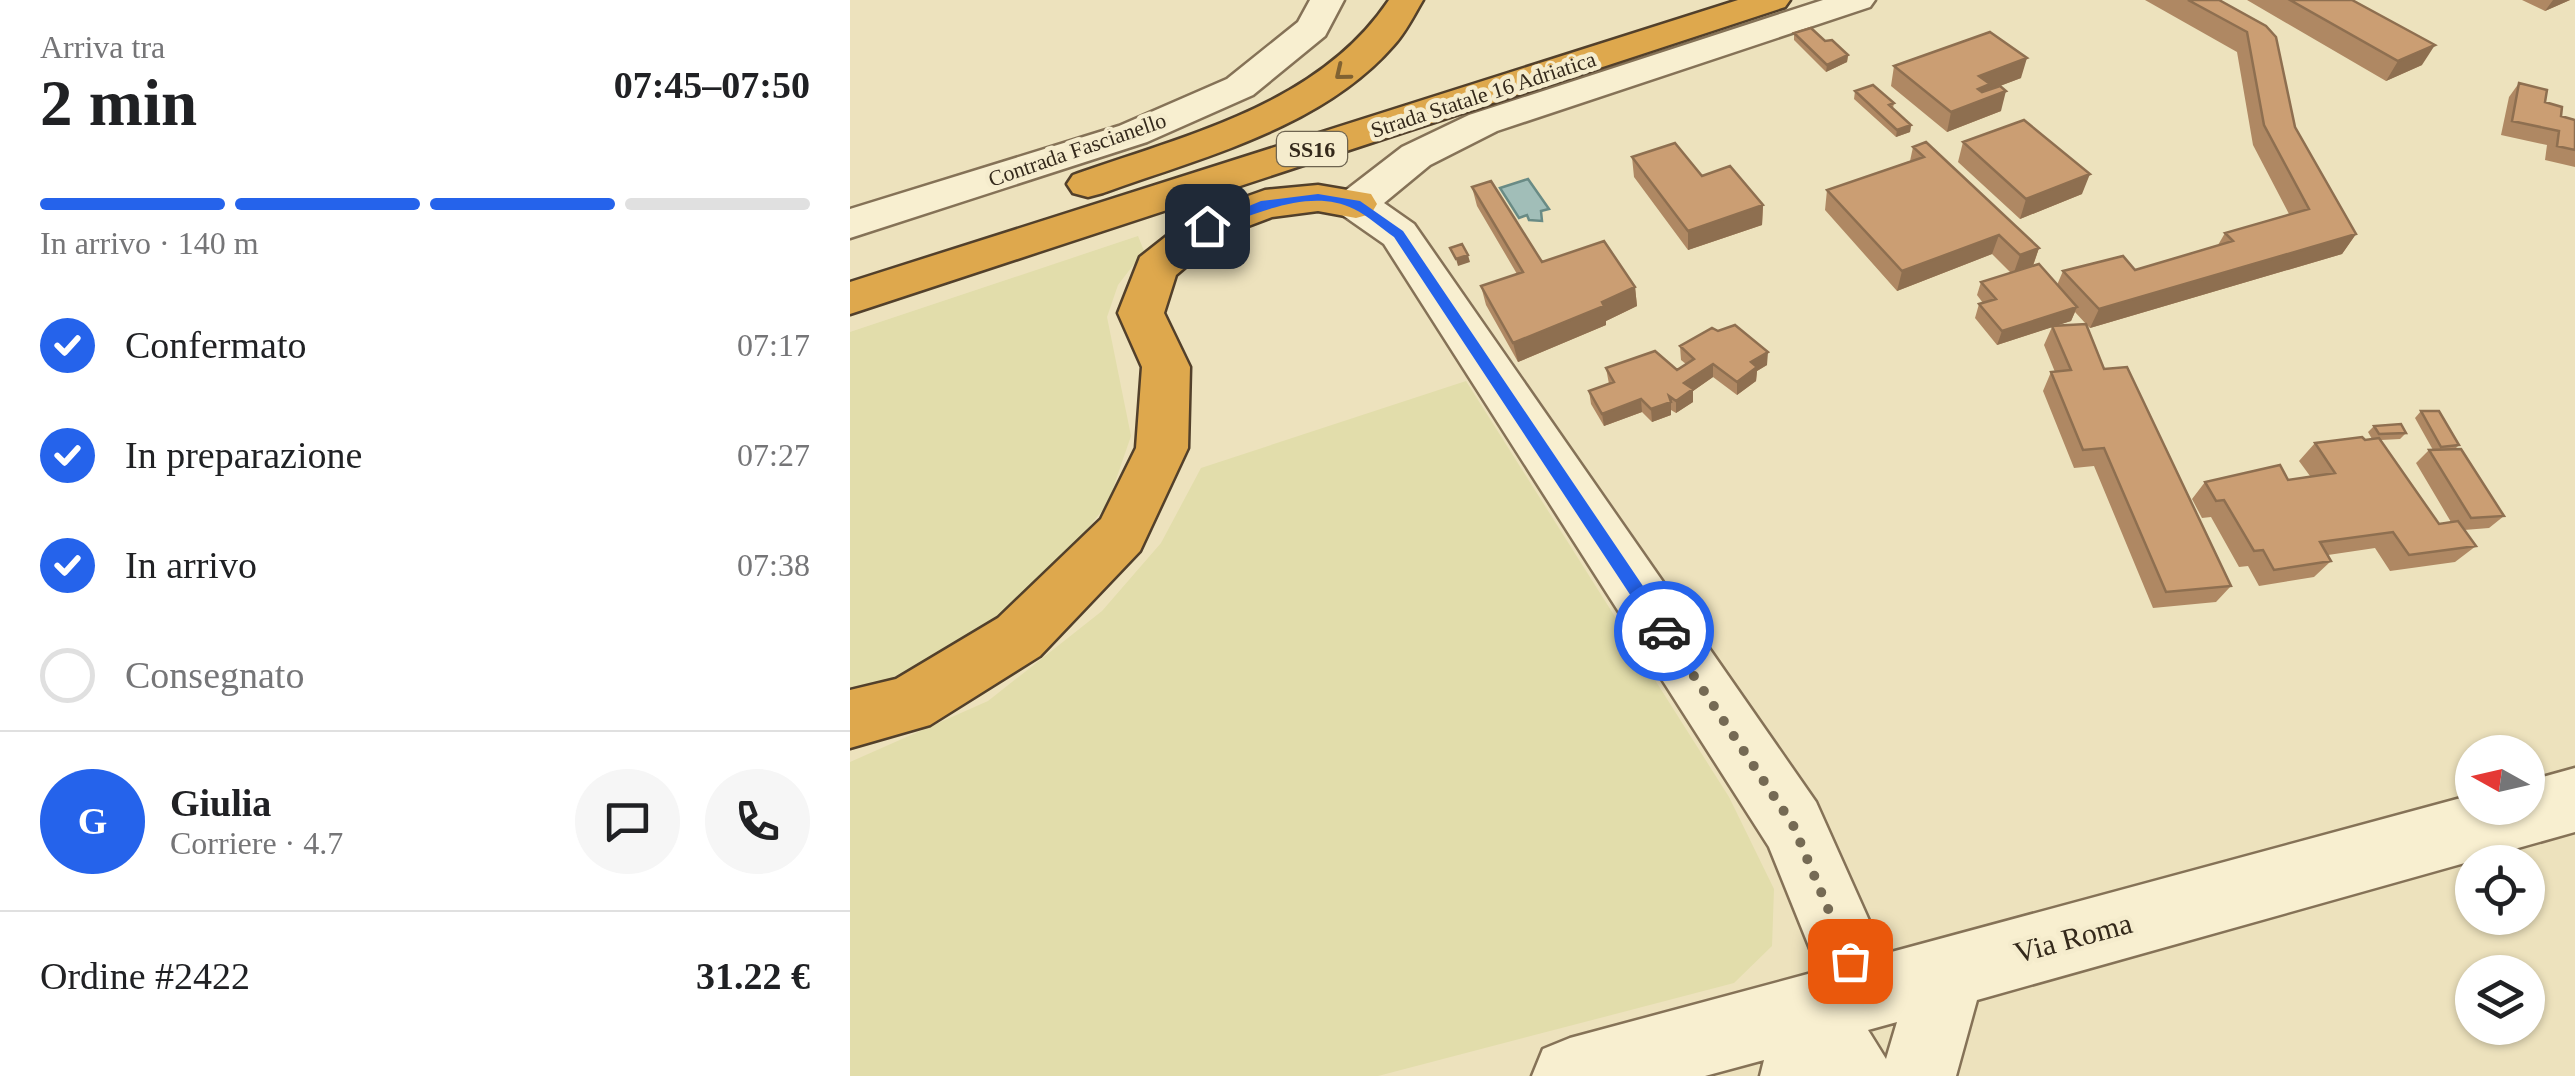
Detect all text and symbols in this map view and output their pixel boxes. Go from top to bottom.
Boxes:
text: Arriva tra [40,29,165,65]
street label: Strada Statale 16 Adriatica [1367,46,1599,143]
one-way arrow [1336,61,1354,79]
text: 07:45–07:50 [614,64,810,106]
text: 2 min [40,67,197,139]
street label: Contrada Fascianello [985,107,1169,192]
road number: SS16 [1277,132,1347,166]
pin [1165,184,1250,269]
icon: home [1180,199,1235,254]
text: In arrivo · 140 m [40,225,259,261]
icon: check [40,318,95,373]
text: Confermato [125,324,307,366]
text: 07:17 [737,327,810,363]
icon: check [40,428,95,483]
text: In preparazione [125,434,362,476]
text: 07:27 [737,437,810,473]
icon: check [40,538,95,593]
text: In arrivo [125,544,257,586]
text: 07:38 [737,547,810,583]
courier [1614,581,1714,681]
icon: car [1637,604,1692,659]
text: Consegnato [125,654,304,696]
north arrow [2455,735,2545,825]
map controls [2455,735,2545,1045]
button: chat [575,769,680,874]
button: phone [705,769,810,874]
text: Giulia [170,782,271,824]
text: G [78,800,107,842]
text: Corriere · 4.7 [170,825,343,861]
button: locate [2455,845,2545,935]
street label: Via Roma [2010,906,2135,969]
pin [1808,919,1893,1004]
icon: bag [1823,934,1878,989]
text: Ordine #2422 [40,955,250,997]
text: 31.22 € [696,955,810,997]
button: layers [2455,955,2545,1045]

